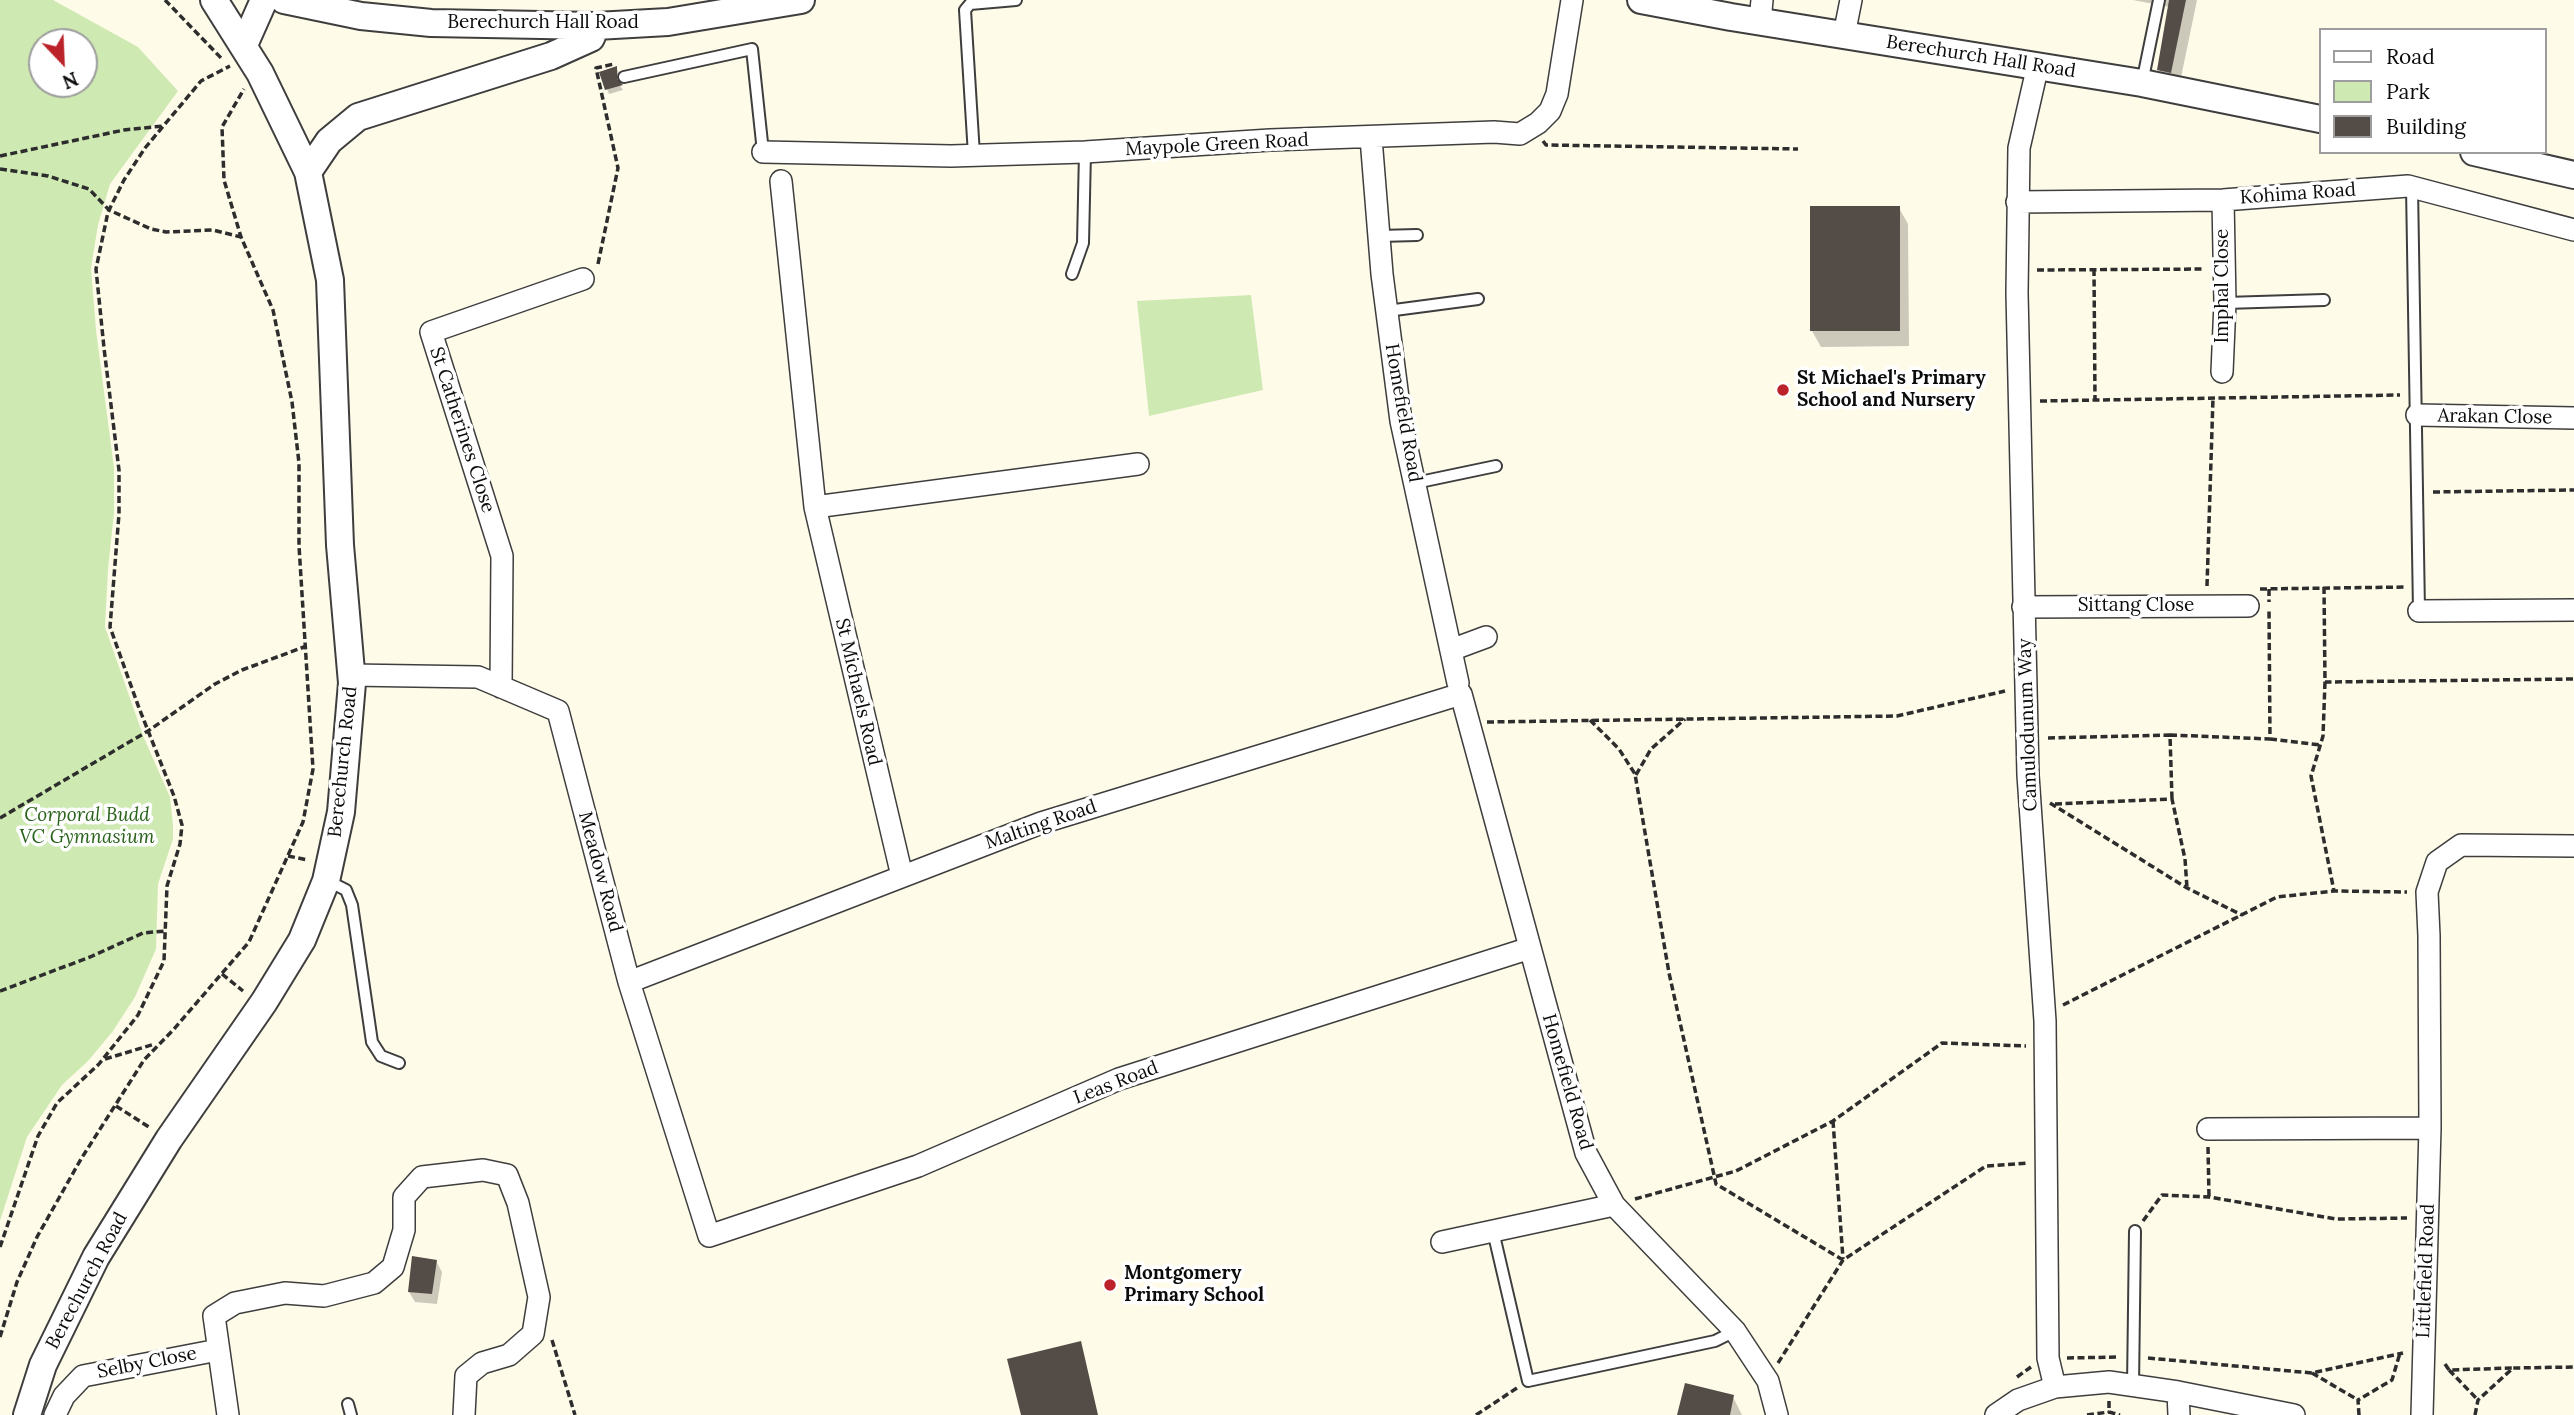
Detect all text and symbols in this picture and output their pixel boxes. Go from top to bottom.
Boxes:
street label: Berechurch Hall Road [447,12,639,34]
north arrow [28,28,98,98]
legend [2318,28,2546,154]
street label: Berechurch Hall Road [1885,31,2077,83]
text: Road [2386,43,2435,70]
text: N [59,67,82,94]
text: Park [2386,78,2430,105]
text: Building [2386,113,2466,140]
street label: Maypole Green Road [1125,129,1309,161]
street label: Kohima Road [2239,179,2357,209]
street label: Imphal Close [2212,229,2234,343]
street label: Homefield Road [1380,342,1426,484]
street label: St Catherines Close [424,344,500,516]
place label: St Michael's Primary School and Nursery [1797,368,1986,412]
marker: St Michael's Primary School and Nursery [1775,382,1791,398]
street label: Arakan Close [2437,405,2553,429]
street label: Sittang Close [2078,595,2194,617]
street label: St Michaels Road [830,616,886,768]
street label: Camulodunum Way [2014,638,2042,812]
street label: Berechurch Road [324,685,362,839]
street label: Malting Road [982,795,1100,855]
park label: Corporal Budd VC Gymnasium [19,805,155,849]
street label: Meadow Road [573,809,627,935]
street label: Homefield Road [1537,1011,1597,1153]
street label: Leas Road [1070,1056,1162,1110]
street label: Littlefield Road [2412,1203,2440,1339]
street label: Berechurch Road [41,1209,133,1353]
place label: Montgomery Primary School [1124,1263,1264,1307]
marker: Montgomery Primary School [1102,1277,1118,1293]
street label: Selby Close [95,1342,199,1384]

